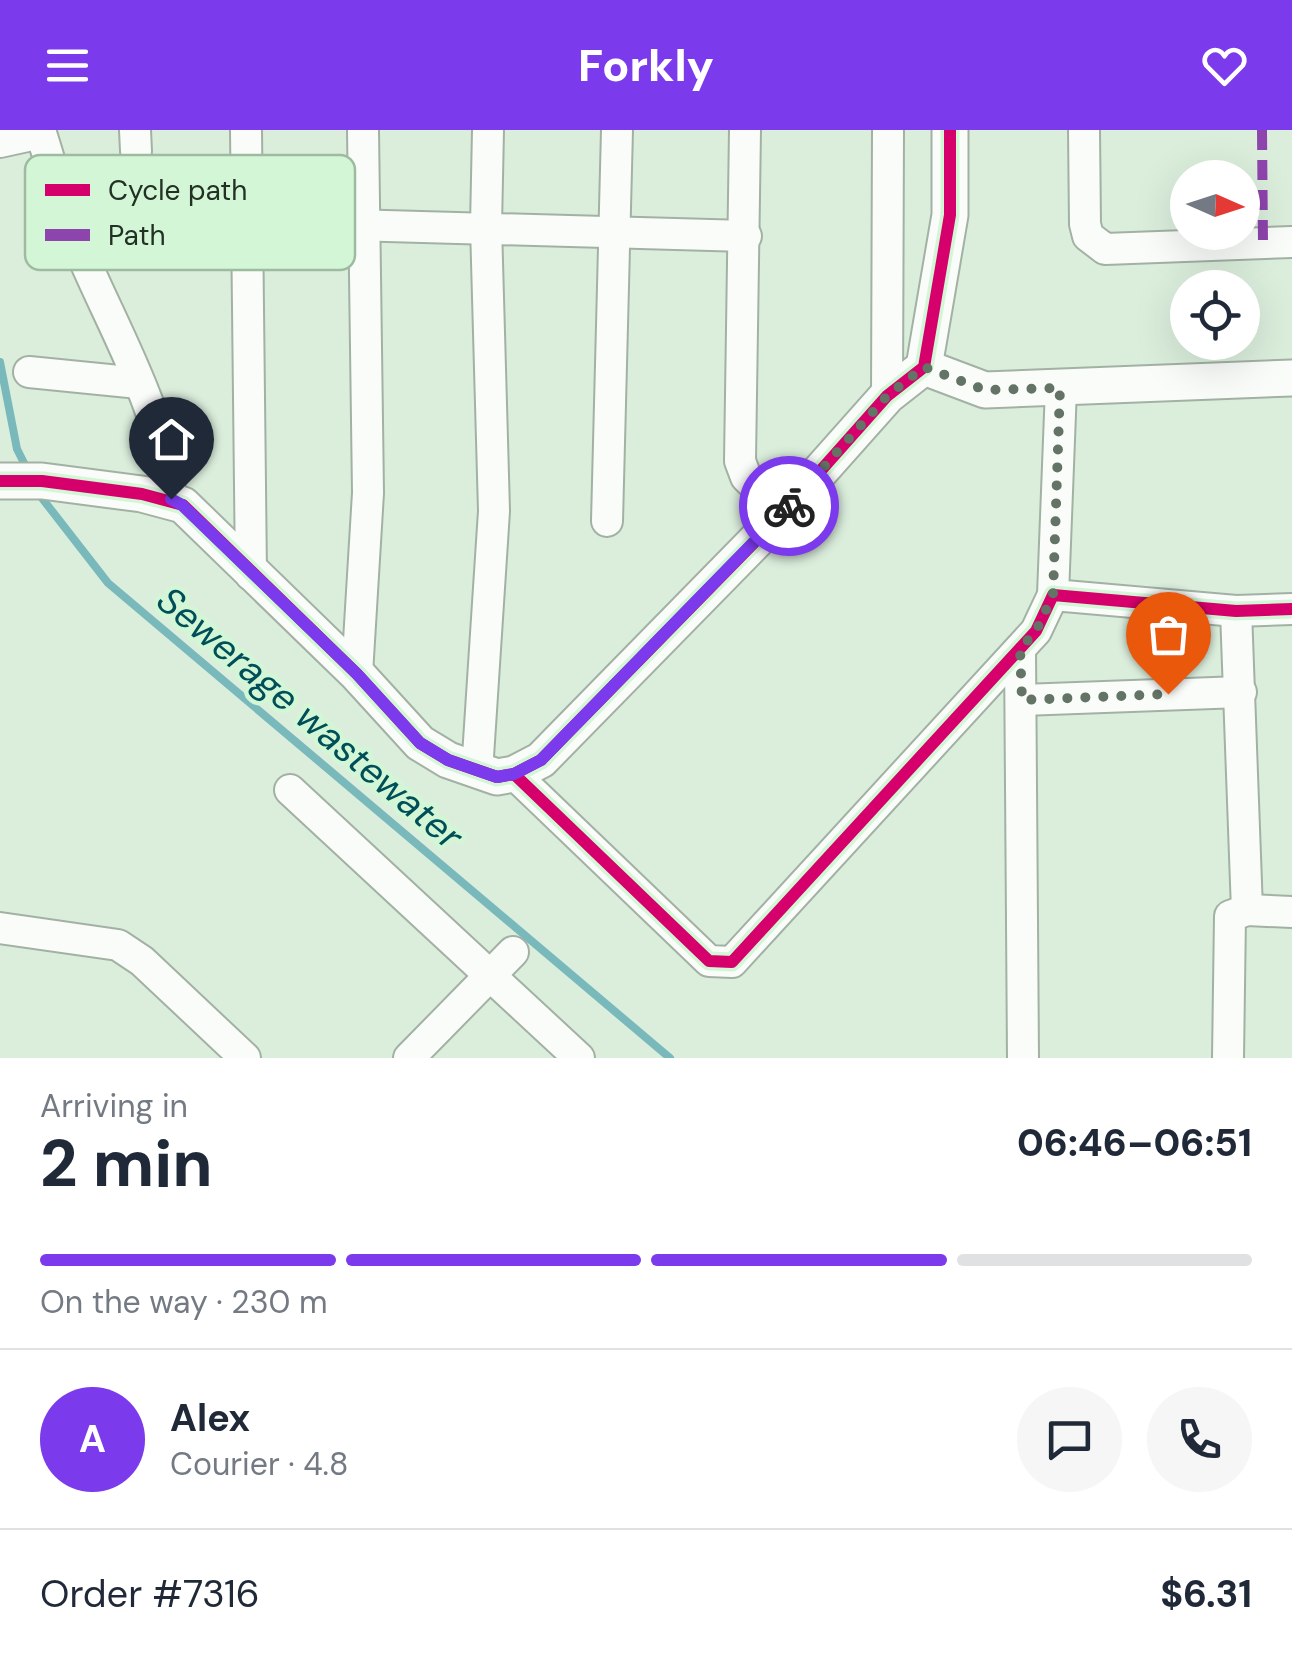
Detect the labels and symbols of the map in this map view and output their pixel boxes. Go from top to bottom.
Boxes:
legend [25,155,355,270]
north arrow [1170,160,1260,250]
text: Cycle path [108,172,247,209]
text: Path [108,217,166,254]
pin [129,397,214,500]
courier [739,456,839,556]
water label: Sewerage wastewater [147,575,474,861]
pin [1126,592,1211,695]

